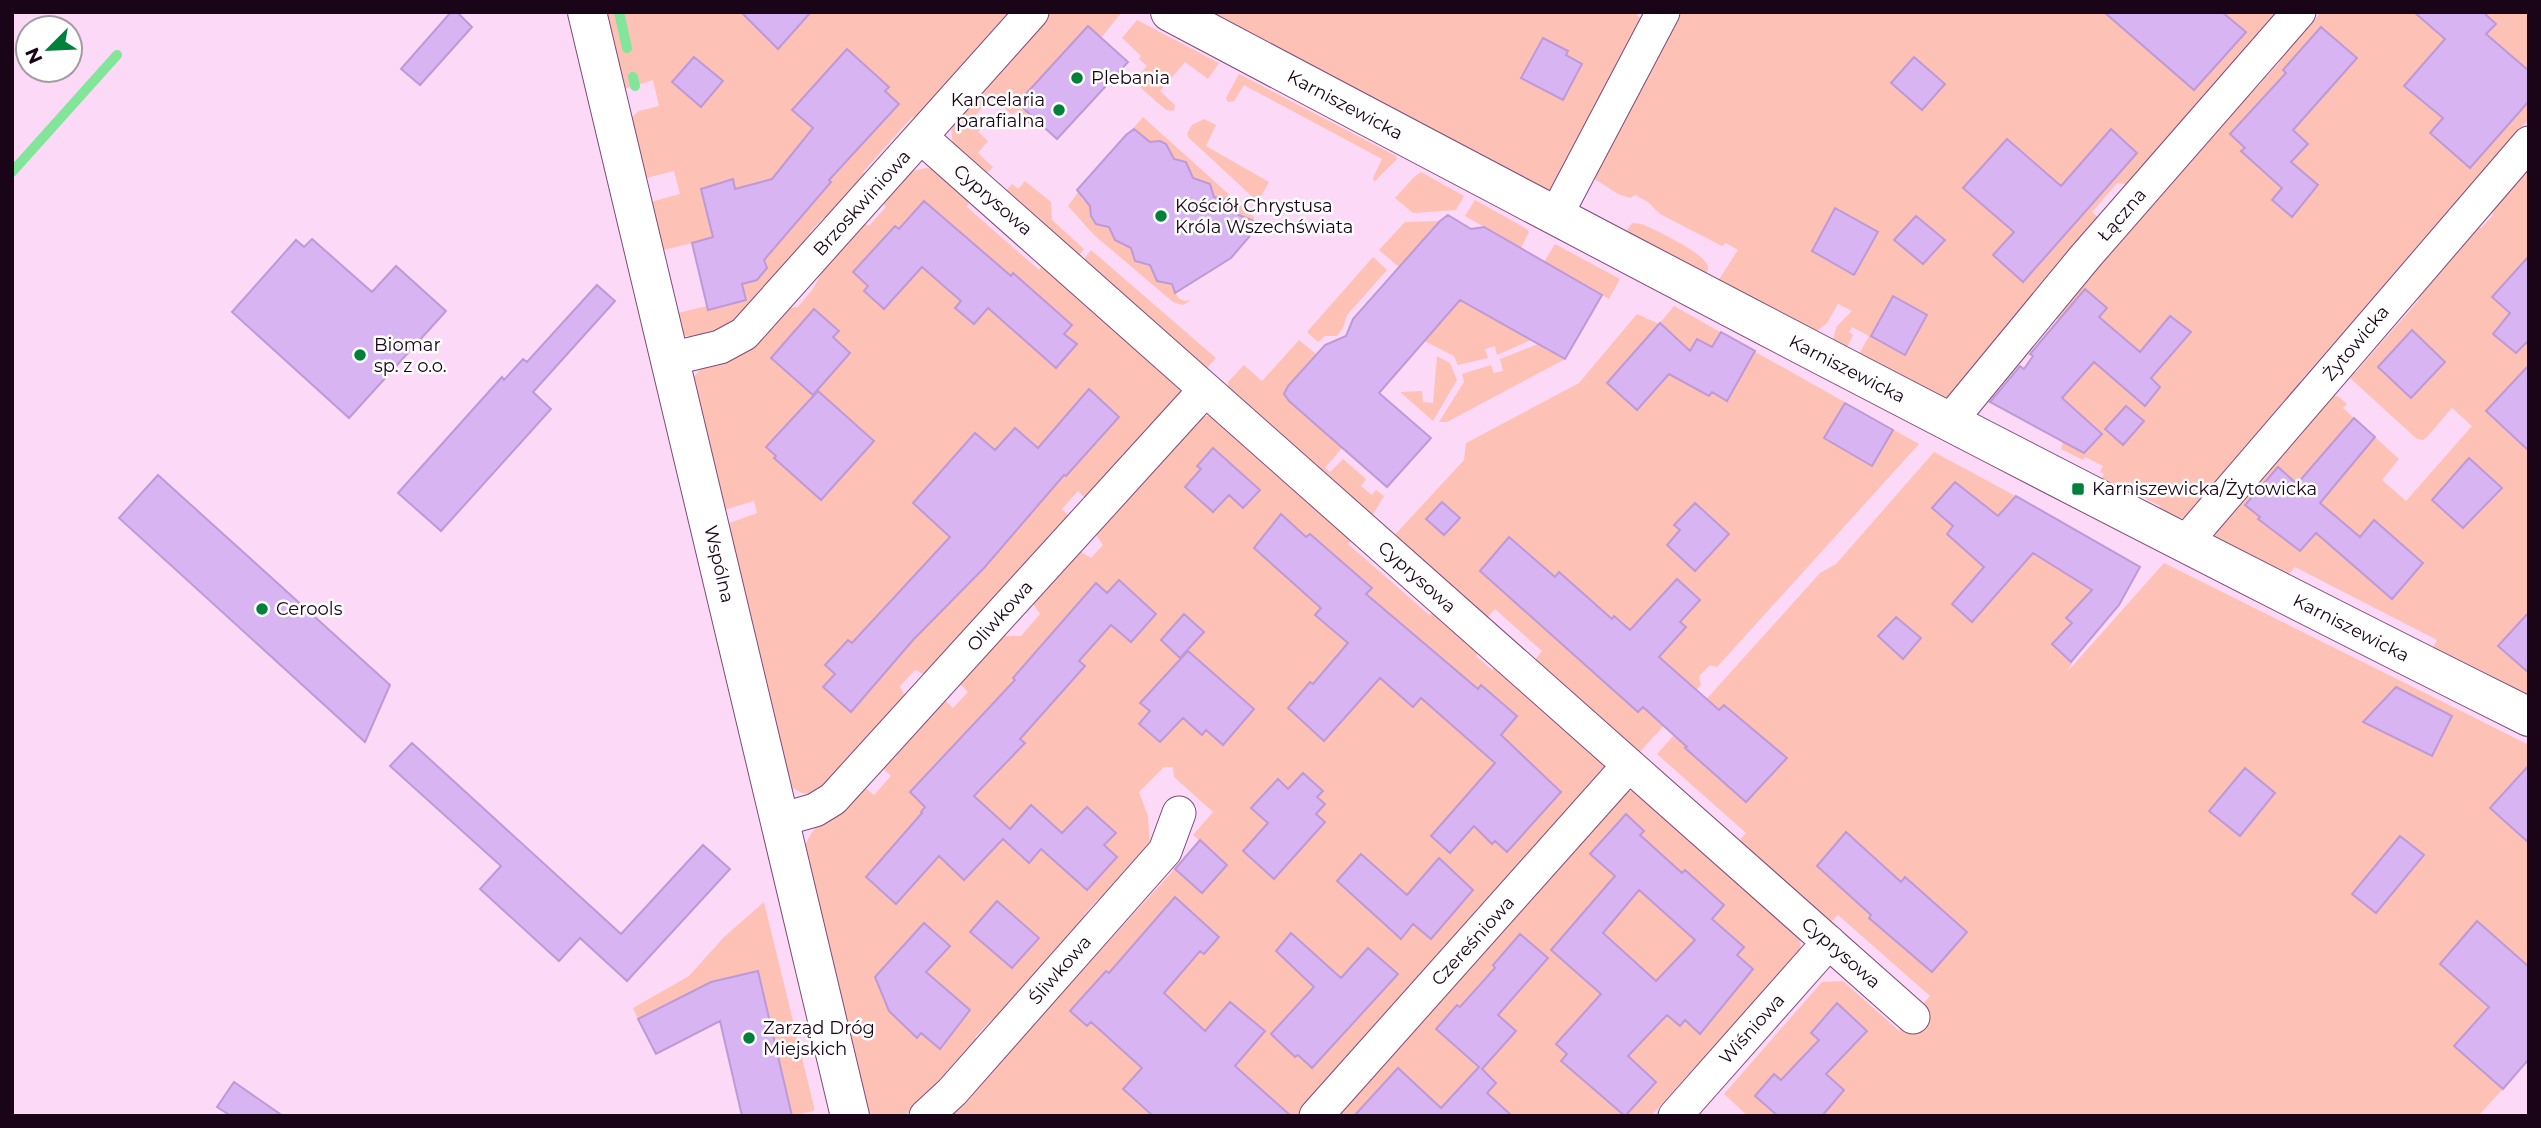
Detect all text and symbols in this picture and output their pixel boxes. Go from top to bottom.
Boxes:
north arrow [14,14,84,84]
text: N [20,44,48,67]
street label: Karniszewicka [1283,65,1407,145]
place label: Plebania [1091,67,1170,89]
marker: Plebania [1069,70,1085,86]
place label: Kancelaria parafialna [951,89,1045,132]
marker: Kancelaria parafialna [1051,102,1067,118]
street label: Brzoskwiniowa [809,145,915,261]
street label: Cyprysowa [949,160,1037,240]
street label: Łączna [2093,184,2151,246]
place label: Kościół Chrystusa Króla Wszechświata [1175,195,1353,238]
marker: Kościół Chrystusa Króla Wszechświata [1153,208,1169,224]
street label: Żytowicka [2318,301,2394,385]
street label: Karniszewicka [1785,330,1909,408]
place label: Biomar sp. z o.o. [374,334,447,377]
marker: Biomar sp. z o.o. [352,347,368,363]
place label: Karniszewicka/Żytowicka [2092,478,2317,500]
marker: Karniszewicka/Żytowicka [2070,481,2086,497]
street label: Wspólna [699,523,739,605]
street label: Cyprysowa [1373,536,1461,618]
street label: Oliwkowa [962,576,1038,656]
street label: Karniszewicka [2289,589,2413,667]
place label: Cerools [276,598,343,620]
marker: Cerools [254,601,270,617]
street label: Czereśniowa [1427,892,1519,990]
street label: Cyprysowa [1797,913,1885,993]
street label: Śliwkowa [1024,931,1096,1009]
street label: Wiśniowa [1715,989,1789,1069]
place label: Zarząd Dróg Miejskich [763,1017,875,1060]
marker: Zarząd Dróg Miejskich [741,1030,757,1046]

